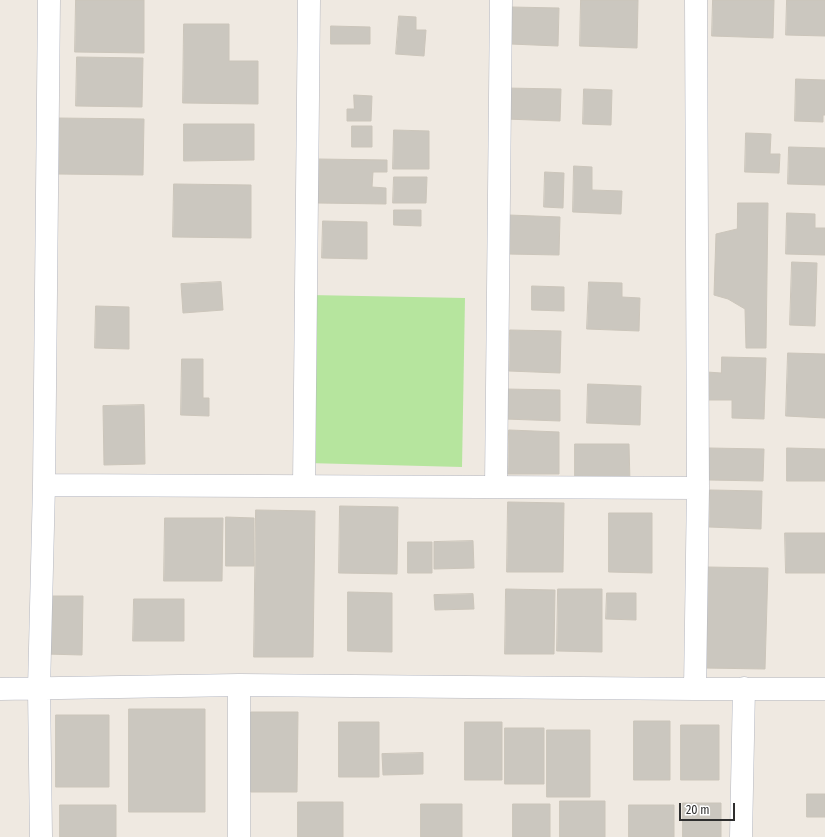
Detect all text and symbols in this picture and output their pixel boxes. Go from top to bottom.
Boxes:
scale bar [681,795,737,821]
text: 20 m [686,803,710,817]

